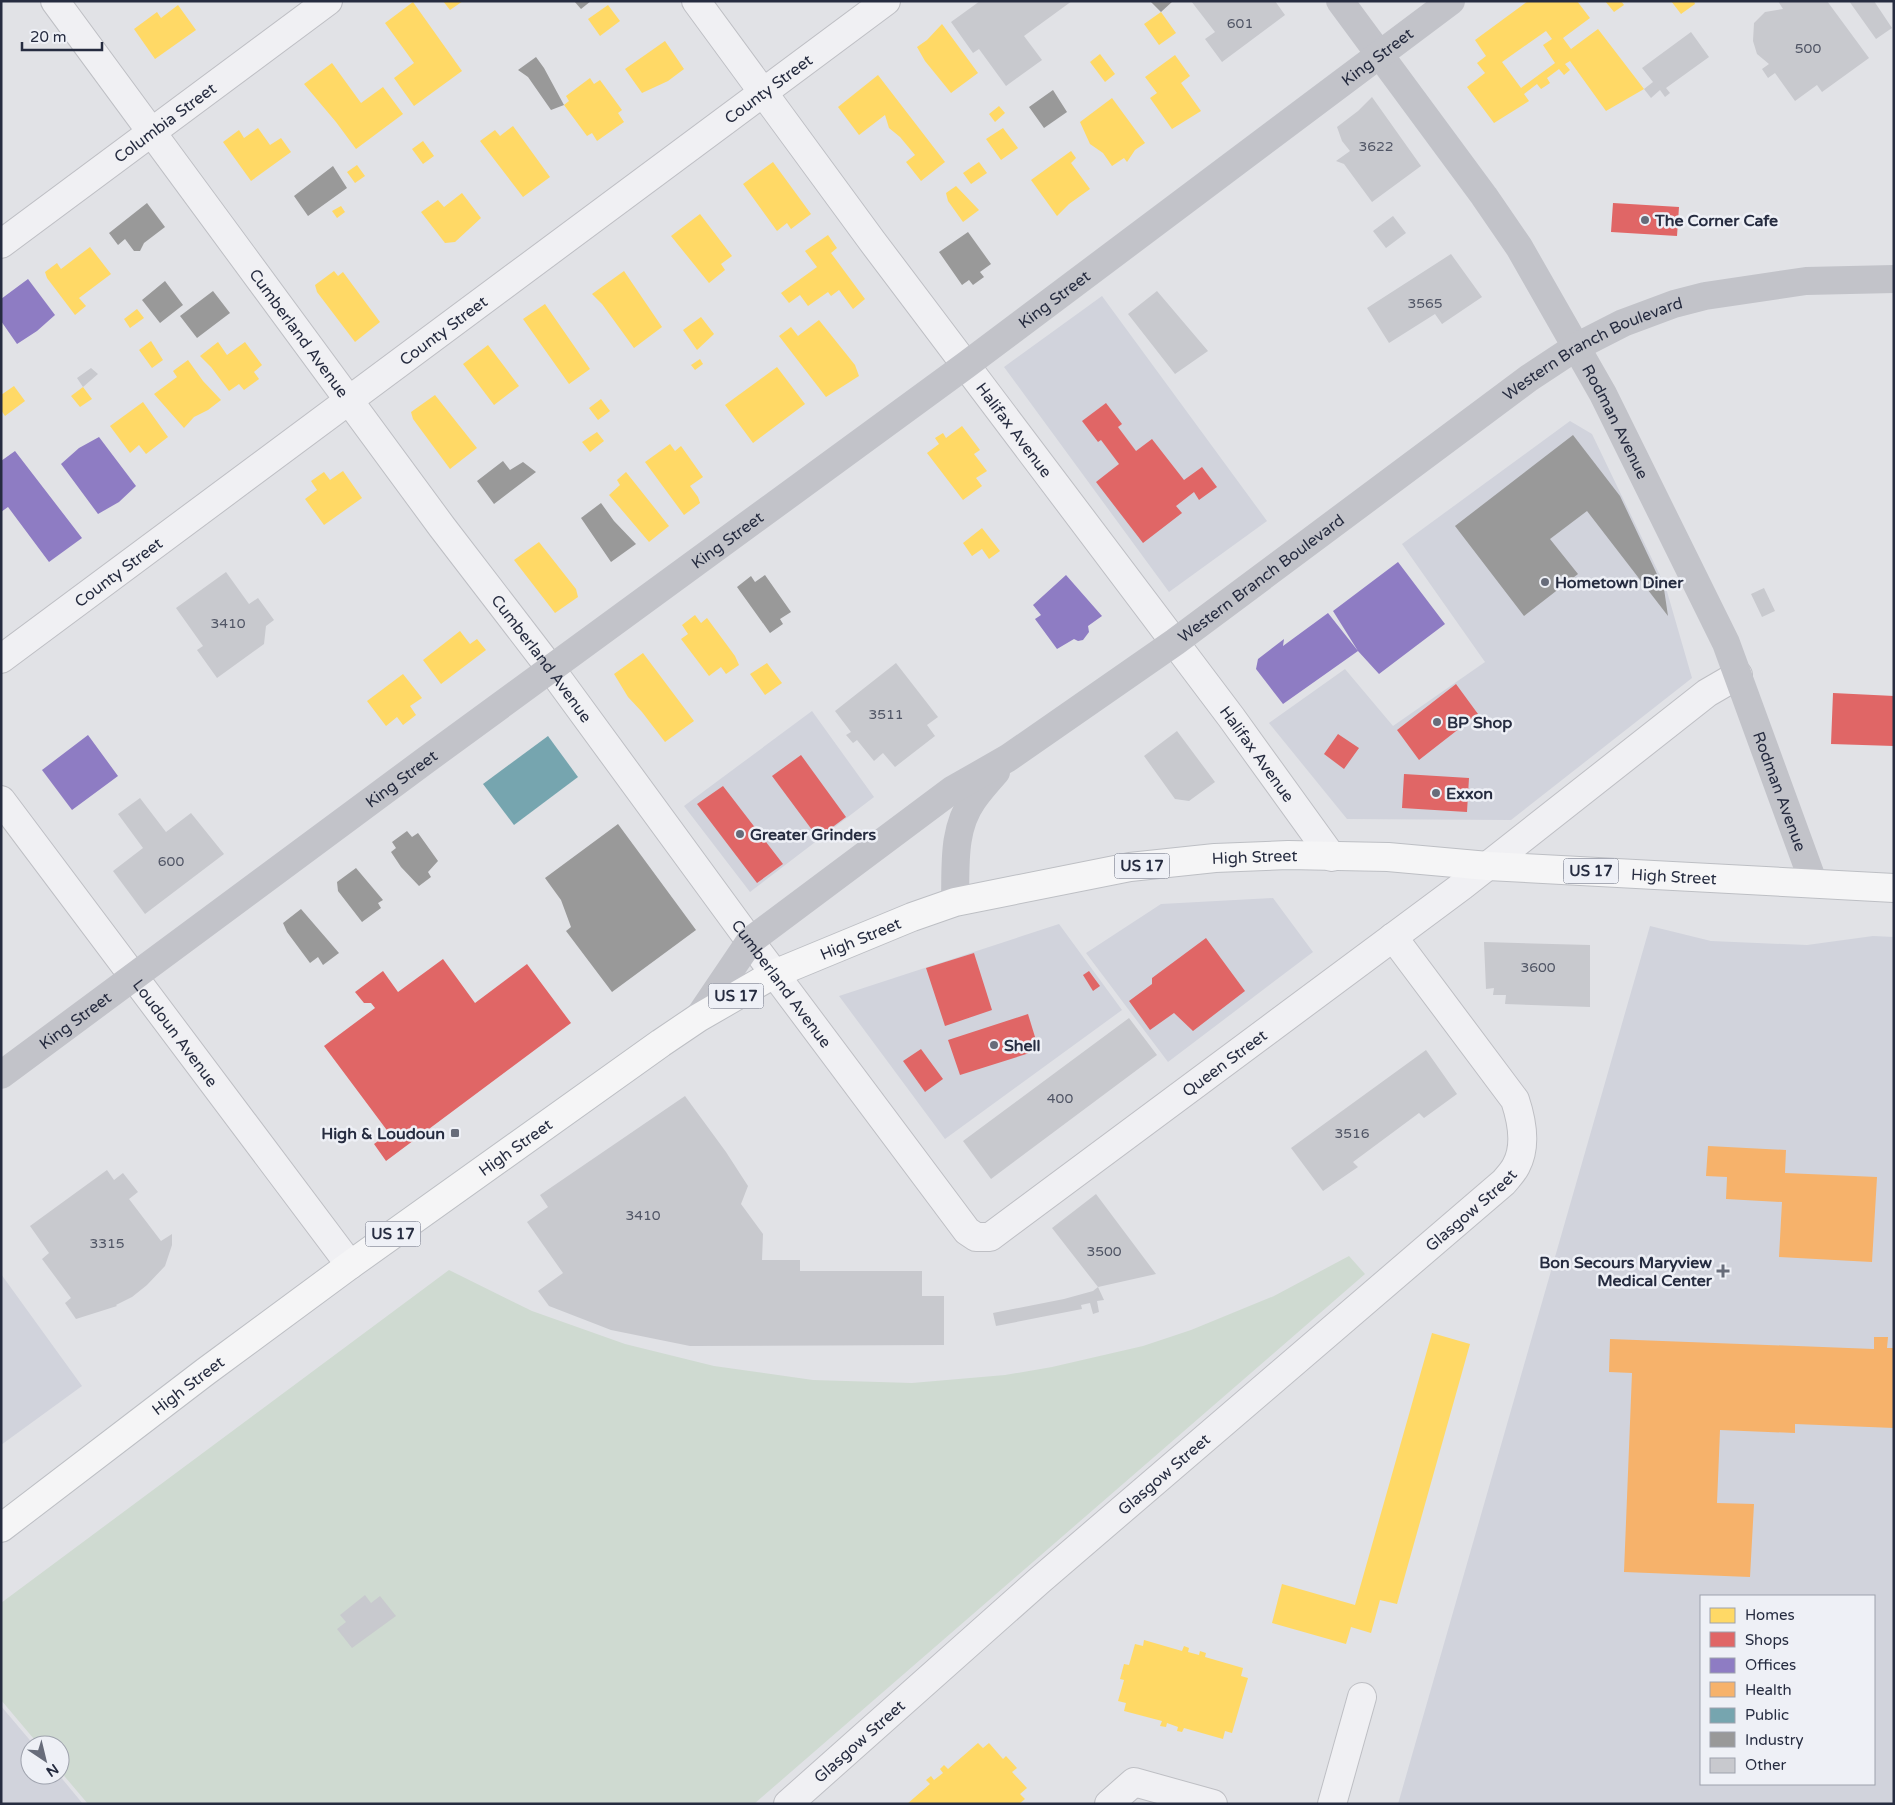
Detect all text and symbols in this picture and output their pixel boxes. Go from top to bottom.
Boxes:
house number: 601 [1227,15,1253,32]
scale bar [22,20,102,52]
street label: King Street [1338,24,1417,91]
text: 20 m [30,28,67,46]
house number: 500 [1795,40,1821,57]
street label: County Street [721,50,817,129]
street label: Columbia Street [110,79,220,168]
house number: 3622 [1358,138,1394,155]
place label: The Corner Cafe [1654,211,1778,231]
marker: The Corner Cafe [1639,214,1651,226]
street label: Cumberland Avenue [244,265,352,402]
street label: King Street [1015,266,1094,333]
street label: County Street [396,292,492,370]
street label: Western Branch Boulevard [1499,293,1685,405]
house number: 3565 [1407,295,1443,312]
street label: Rodman Avenue [1577,361,1652,483]
street label: Halifax Avenue [971,379,1056,482]
street label: King Street [688,508,768,574]
street label: Western Branch Boulevard [1174,510,1349,647]
street label: County Street [71,533,167,612]
place label: Hometown Diner [1555,573,1684,593]
marker: Hometown Diner [1539,576,1551,588]
street label: Cumberland Avenue [487,591,596,727]
house number: 3410 [210,615,246,632]
street label: Halifax Avenue [1215,702,1298,806]
house number: 3511 [868,706,904,723]
place label: BP Shop [1447,713,1512,733]
marker: BP Shop [1431,716,1443,728]
street label: Rodman Avenue [1748,729,1810,854]
street label: King Street [362,746,442,812]
place label: Exxon [1446,784,1493,804]
marker: Exxon [1430,787,1442,799]
place label: Greater Grinders [750,825,876,845]
marker: Greater Grinders [734,828,746,840]
street label: High Street [1211,846,1298,869]
house number: 600 [158,853,184,870]
road number: US 17 [1114,854,1170,878]
road number: US 17 [1564,858,1618,884]
street label: High Street [1630,865,1717,889]
street label: High Street [817,914,904,965]
street label: Cumberland Avenue [727,916,835,1052]
house number: 3600 [1520,959,1556,976]
street label: Loudoun Avenue [128,976,222,1091]
road number: US 17 [708,984,764,1008]
street label: King Street [36,988,115,1054]
street label: Queen Street [1179,1026,1271,1102]
place label: Shell [1004,1036,1041,1056]
marker: Shell [988,1039,1000,1051]
house number: 400 [1047,1090,1073,1107]
street label: High Street [475,1115,556,1181]
place label: High & Loudoun [321,1124,445,1144]
house number: 3516 [1334,1125,1370,1142]
marker: High & Loudoun [449,1127,461,1139]
street label: Glasgow Street [1421,1166,1522,1256]
house number: 3410 [625,1207,661,1224]
road number: US 17 [366,1222,420,1246]
house number: 3315 [89,1235,125,1252]
house number: 3500 [1086,1243,1122,1260]
place label: Bon Secours Maryview Medical Center [1539,1253,1713,1291]
marker: Bon Secours Maryview Medical Center [1716,1264,1730,1278]
street label: High Street [148,1352,228,1420]
street label: Glasgow Street [1114,1430,1214,1520]
legend [1700,1595,1875,1785]
text: Homes [1745,1606,1795,1624]
text: Shops [1745,1631,1789,1649]
text: Offices [1745,1656,1796,1674]
text: Health [1745,1681,1792,1699]
street label: Glasgow Street [810,1696,909,1787]
text: Public [1745,1706,1789,1724]
text: Industry [1745,1731,1804,1749]
north arrow [20,1735,70,1785]
text: Other [1745,1756,1787,1774]
text: N [43,1760,62,1780]

